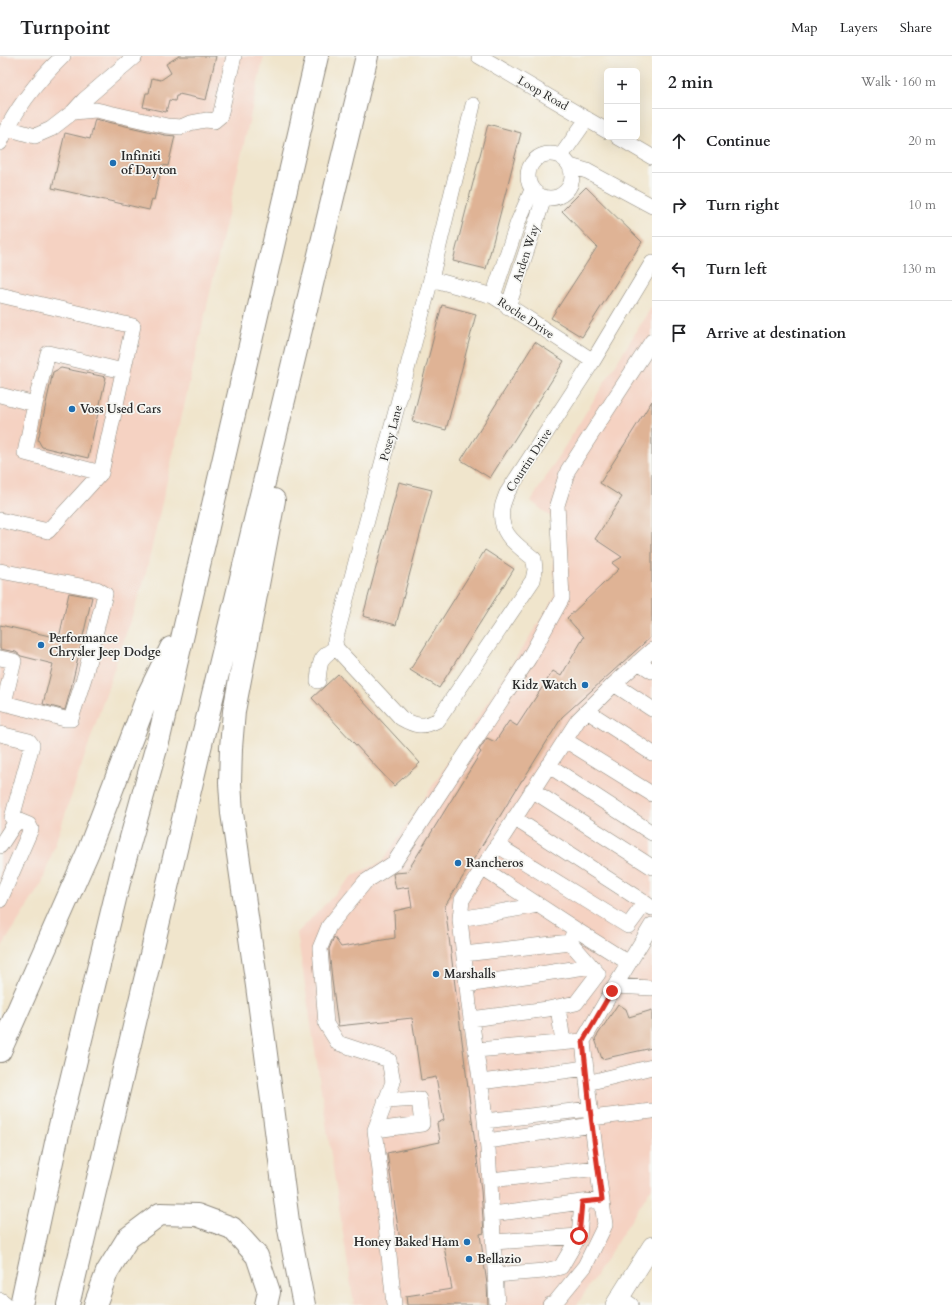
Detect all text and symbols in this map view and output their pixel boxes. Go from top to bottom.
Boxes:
text: Turnpoint [20,15,110,41]
text: Map [791,18,818,37]
text: Layers [840,18,878,37]
text: Share [900,18,932,37]
map controls [604,68,640,140]
button: + [604,68,640,104]
text: 2 min [668,71,713,94]
street label: Loop Road [515,72,572,114]
text: Walk · 160 m [861,73,936,91]
button: − [604,104,640,140]
icon: ahead [668,130,690,152]
text: Continue [706,131,771,151]
text: 20 m [908,132,936,150]
place label: Infiniti of Dayton [121,148,177,178]
marker: Infiniti of Dayton [108,158,118,168]
icon: right [668,194,690,216]
text: Turn right [706,195,779,215]
text: 10 m [908,196,936,214]
street label: Arden Way [509,222,543,284]
icon: left [668,258,690,280]
text: Turn left [706,259,767,279]
text: 130 m [902,260,936,278]
street label: Roche Drive [495,294,557,342]
icon: arrive [668,322,690,344]
text: Arrive at destination [706,323,846,343]
place label: Voss Used Cars [80,401,161,417]
street label: Posey Lane [376,403,406,463]
marker: Voss Used Cars [67,404,77,414]
street label: Courtin Drive [502,425,556,495]
place label: Performance Chrysler Jeep Dodge [49,630,161,660]
marker: Performance Chrysler Jeep Dodge [36,640,46,650]
place label: Kidz Watch [512,677,578,693]
marker: Kidz Watch [580,680,590,690]
place label: Rancheros [466,855,523,871]
marker: Rancheros [453,858,463,868]
place label: Marshalls [444,966,496,982]
marker: Marshalls [431,969,441,979]
route end [603,982,621,1000]
route start [570,1227,588,1245]
place label: Honey Baked Ham [354,1234,460,1250]
marker: Honey Baked Ham [462,1237,472,1247]
place label: Bellazio [477,1251,521,1267]
marker: Bellazio [464,1254,474,1264]

